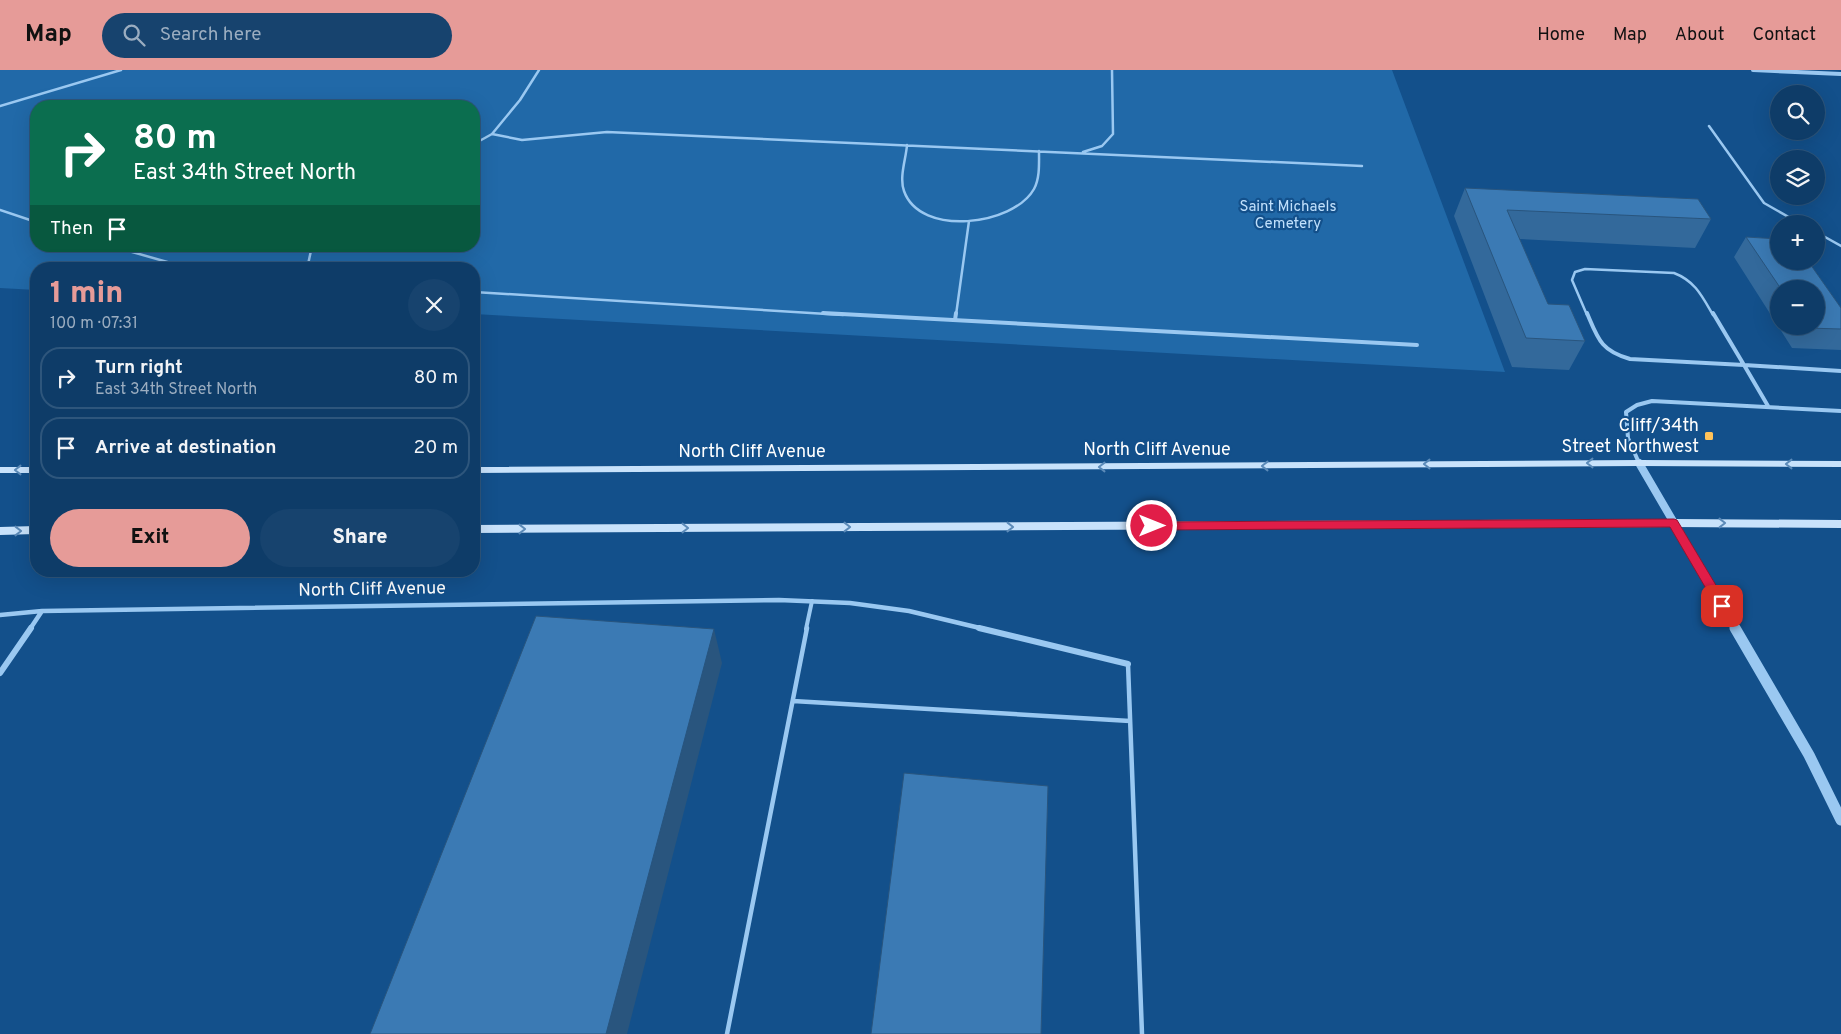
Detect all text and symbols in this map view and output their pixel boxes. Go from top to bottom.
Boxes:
search box [102,13,452,58]
text: Map [25,20,72,50]
icon: search [120,21,148,49]
text: Search here [160,23,261,47]
text: Home [1537,24,1585,47]
text: Map [1613,24,1647,47]
text: About [1675,24,1724,47]
text: Contact [1752,24,1816,47]
map controls [1770,85,1825,335]
button: search [1770,85,1825,140]
text: 80 m [133,117,217,161]
icon: right [50,120,115,185]
button: layers [1770,150,1825,205]
text: East 34th Street North [133,160,356,187]
park label: Saint Michaels Cemetery [1239,198,1337,234]
icon: arrive [103,215,131,243]
button: + [1770,215,1825,270]
text: Then [50,217,93,241]
text: 1 min [50,276,123,313]
button: close [408,279,460,331]
button: − [1770,280,1825,335]
text: 100 m · 07:31 [50,314,138,334]
text: Turn right [95,356,183,380]
icon: right [52,364,80,392]
text: 80 m [414,366,458,390]
text: East 34th Street North [95,380,257,400]
place label: Cliff/34th Street Northwest [1562,415,1699,459]
marker: Cliff/34th Street Northwest [1703,430,1715,442]
icon: arrive [52,434,80,462]
text: Arrive at destination [95,436,276,460]
text: 20 m [414,436,458,460]
street label: North Cliff Avenue [1083,439,1231,462]
street label: North Cliff Avenue [678,441,826,464]
one-way arrow [1586,458,1594,468]
one-way arrow [1423,459,1431,470]
one-way arrow [1784,459,1792,469]
one-way arrow [1261,461,1268,471]
one-way arrow [1098,462,1106,472]
one-way arrow [14,465,22,475]
position arrow [1125,499,1177,551]
button: Exit [50,509,250,567]
button: Share [260,509,460,567]
one-way arrow [1719,518,1727,528]
one-way arrow [844,522,852,532]
one-way arrow [1006,522,1014,532]
one-way arrow [682,523,689,533]
one-way arrow [519,524,527,534]
one-way arrow [14,525,22,536]
street label: North Cliff Avenue [298,577,446,603]
pin [1701,585,1743,627]
icon: arrive [1708,592,1736,620]

